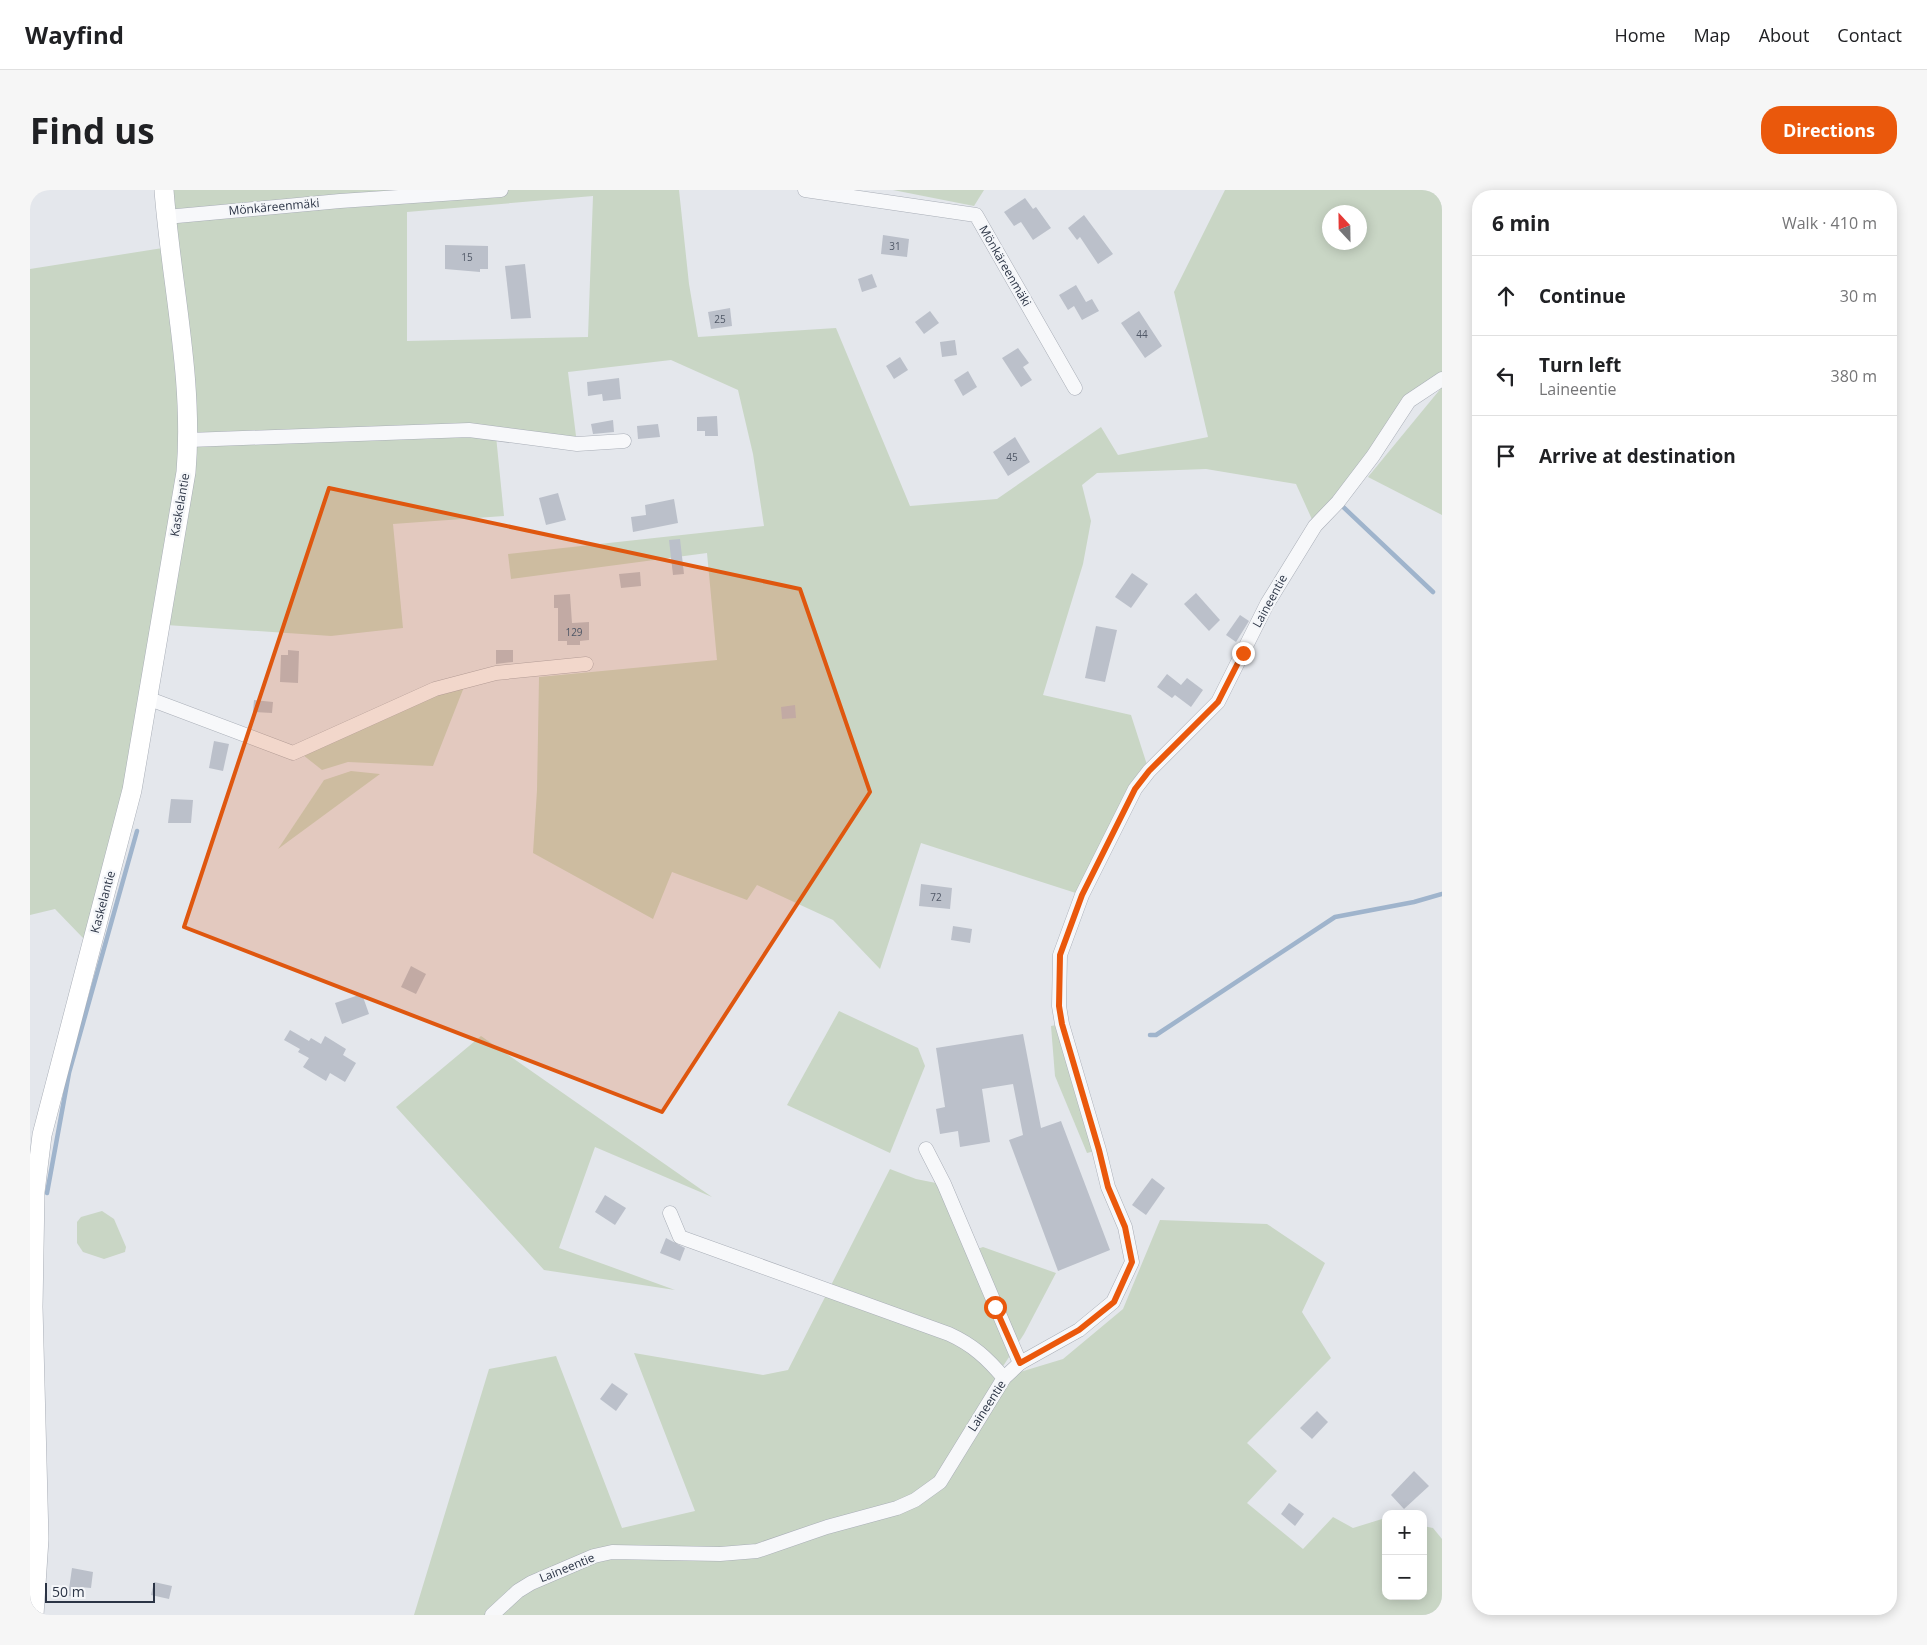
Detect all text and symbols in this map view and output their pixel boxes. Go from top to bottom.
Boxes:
text: Wayfind [25,18,124,51]
text: Home [1615,23,1665,47]
text: Map [1693,23,1731,47]
text: About [1759,23,1809,47]
text: Contact [1837,23,1902,47]
button: Directions [1761,106,1897,154]
text: Find us [30,107,155,154]
street label: Mönkäreenmäki [228,194,320,219]
north arrow [1322,205,1367,250]
text: 6 min [1492,209,1550,237]
text: Walk · 410 m [1782,212,1877,234]
street label: Mönkäreenmäki [975,222,1036,309]
house number: 31 [889,239,901,253]
house number: 15 [461,250,473,264]
icon: ahead [1492,282,1520,310]
text: Continue [1539,283,1626,309]
text: 30 m [1840,285,1877,307]
house number: 25 [714,312,726,326]
house number: 44 [1136,327,1148,341]
text: Turn left [1539,352,1621,378]
icon: left [1492,362,1520,390]
text: 380 m [1831,365,1877,387]
text: Laineentie [1539,378,1617,400]
icon: arrive [1492,442,1520,470]
text: Arrive at destination [1539,443,1736,469]
house number: 45 [1006,450,1018,464]
street label: Kaskelantie [166,472,193,538]
street label: Laineentie [1248,571,1291,630]
house number: 129 [565,625,583,639]
route end [1232,642,1255,665]
street label: Kaskelantie [86,869,119,935]
house number: 72 [930,890,942,904]
route start [984,1296,1007,1319]
street label: Laineentie [964,1376,1010,1435]
map controls [1382,1510,1427,1600]
button: + [1382,1510,1427,1555]
street label: Laineentie [537,1549,597,1586]
button: − [1382,1555,1427,1600]
scale bar [45,1580,155,1603]
text: 50 m [52,1582,85,1601]

